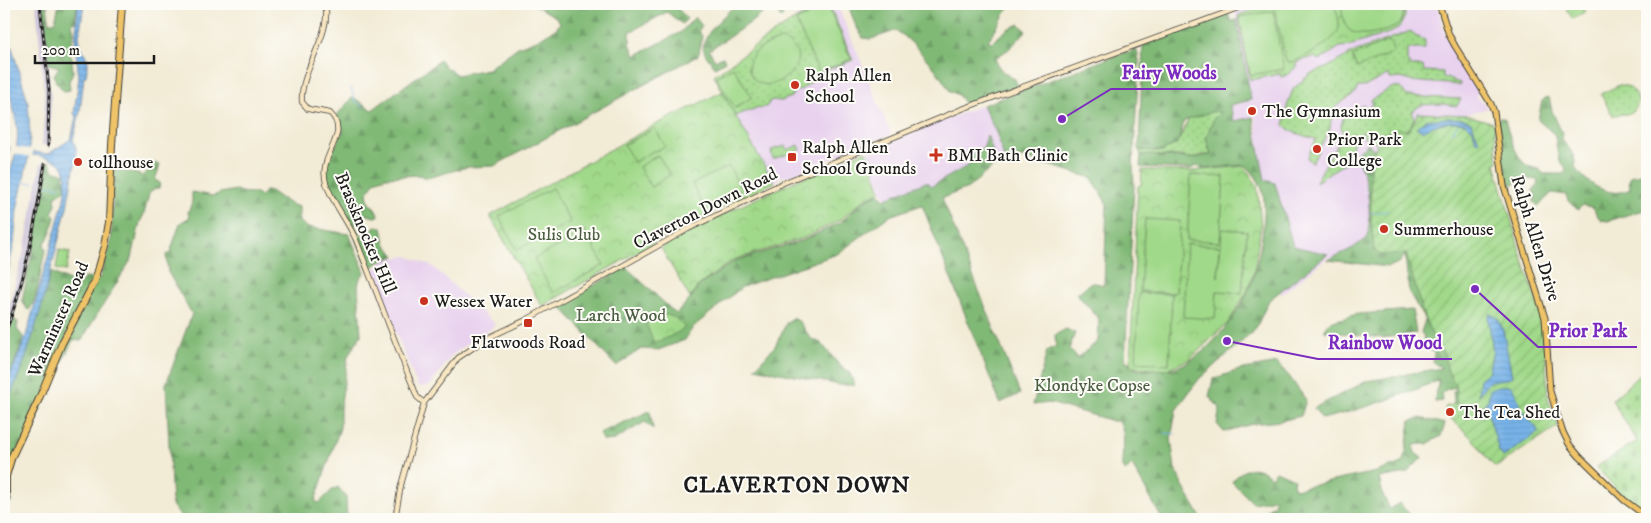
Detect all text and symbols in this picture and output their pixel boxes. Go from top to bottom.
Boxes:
scale bar [35,32,154,64]
text: 200 m [42,41,80,60]
callout: Fairy Woods [1111,55,1226,89]
text: Fairy Woods [1122,62,1217,85]
place label: Ralph Allen School [805,65,892,108]
marker: Ralph Allen School [789,79,801,91]
place label: The Gymnasium [1262,101,1381,123]
marker: The Gymnasium [1246,105,1258,117]
place label: Prior Park College [1327,129,1402,172]
place label: Ralph Allen School Grounds [802,137,916,180]
marker: Prior Park College [1311,143,1323,155]
place label: BMI Bath Clinic [947,145,1068,167]
marker: BMI Bath Clinic [929,148,943,162]
marker: Ralph Allen School Grounds [786,151,798,163]
place label: tollhouse [88,152,154,174]
marker: tollhouse [72,156,84,168]
street label: Claverton Down Road [630,163,781,255]
street label: Brassknocker Hill [330,169,401,298]
street label: Ralph Allen Drive [1505,173,1565,304]
place label: Summerhouse [1394,219,1493,241]
marker: Summerhouse [1378,223,1390,235]
park label: Sulis Club [528,224,600,246]
street label: Warminster Road [23,258,94,382]
place label: Wessex Water [433,291,533,313]
marker: Wessex Water [418,295,430,307]
park label: Larch Wood [576,305,666,327]
callout: Prior Park [1538,313,1637,347]
marker: Flatwoods Road [522,317,534,329]
text: Prior Park [1549,320,1628,343]
callout: Rainbow Wood [1318,325,1452,359]
place label: Flatwoods Road [471,332,585,354]
text: Rainbow Wood [1328,332,1443,355]
park label: Klondyke Copse [1034,375,1150,397]
place label: The Tea Shed [1460,402,1560,424]
marker: The Tea Shed [1444,406,1456,418]
district label: CLAVERTON DOWN [683,472,911,499]

